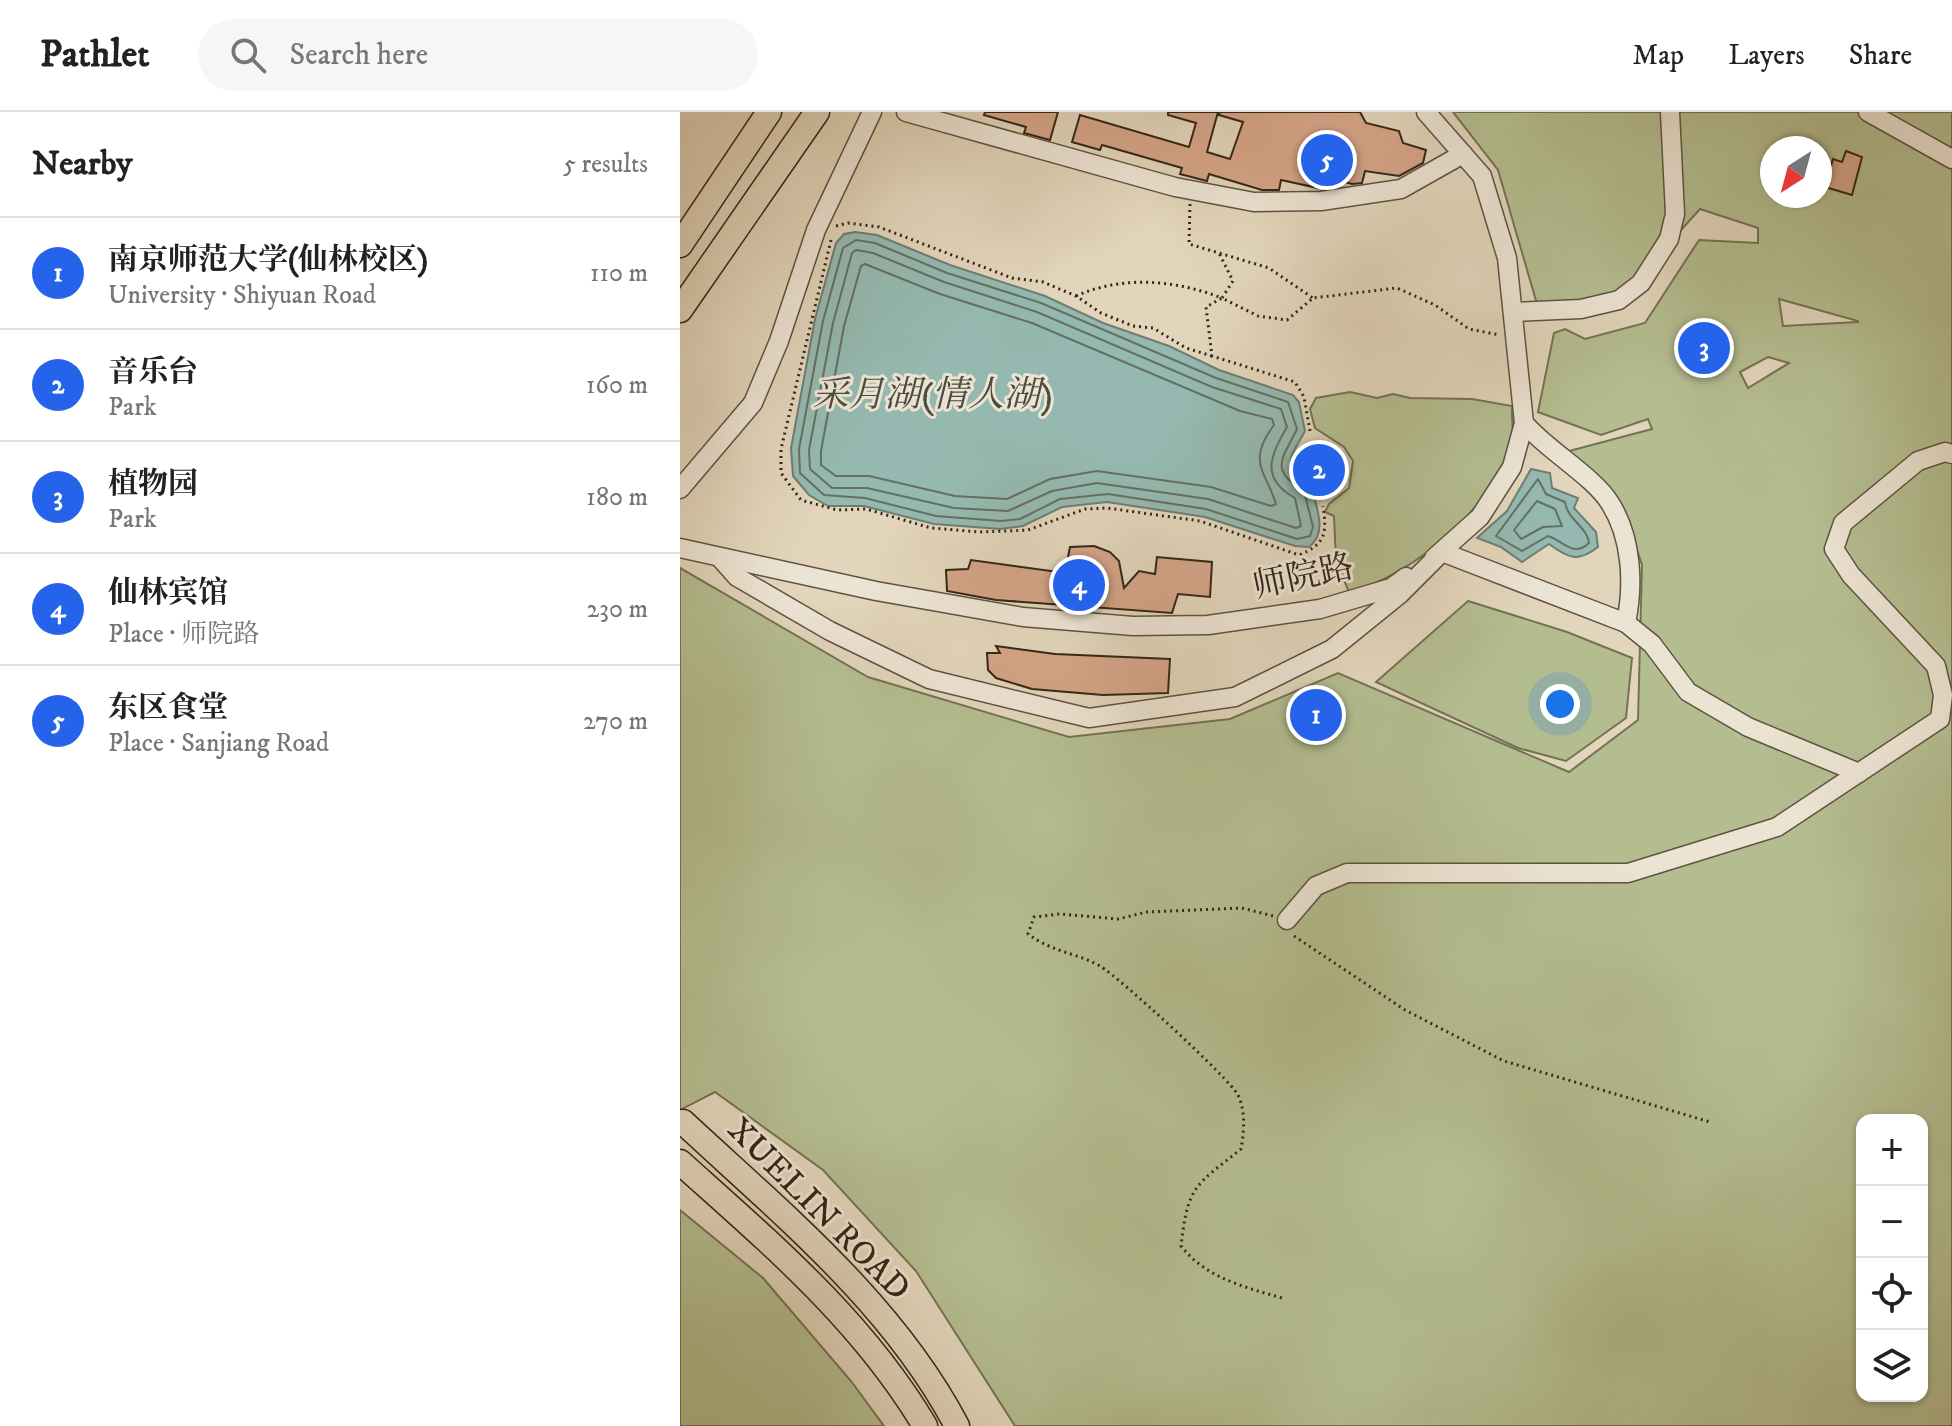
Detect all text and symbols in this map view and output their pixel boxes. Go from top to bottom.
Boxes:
search box [198,19,758,91]
text: Pathlet [40,31,150,79]
icon: search [226,33,270,77]
text: Search here [290,37,428,74]
text: Map [1633,38,1684,73]
text: Layers [1728,38,1805,73]
text: Share [1849,38,1912,73]
pin: 5 [1301,130,1353,190]
north arrow [1760,136,1832,208]
text: Nearby [32,143,133,185]
text: 5 results [563,148,648,181]
text: 南京师范大学(仙林校区) [108,242,428,279]
text: 1 [53,257,63,290]
text: 110 m [590,257,648,290]
text: University · Shiyuan Road [108,279,376,312]
pin: 3 [1678,318,1730,378]
text: 音乐台 [108,354,198,391]
text: 2 [52,369,64,402]
text: 160 m [586,369,648,402]
water label: 采月湖(情人湖) [812,373,1052,418]
text: Park [108,391,157,424]
pin: 2 [1293,440,1345,500]
text: 植物园 [108,466,198,503]
text: 3 [53,481,63,514]
text: 180 m [586,481,648,514]
text: Park [108,503,157,536]
street label: 师院路 [1249,546,1358,608]
pin: 4 [1053,555,1105,615]
text: 仙林宾馆 [108,575,228,612]
text: 4 [51,593,65,626]
text: 230 m [586,593,648,626]
text: Place · 师院路 [108,618,259,651]
your location [1540,684,1580,724]
pin: 1 [1290,685,1342,745]
text: 东区食堂 [108,690,228,727]
text: 5 [52,705,64,738]
text: 270 m [583,705,648,738]
text: Place · Sanjiang Road [108,727,329,760]
street label: XUELIN ROAD [718,1109,919,1310]
map controls [1856,1114,1928,1402]
button: + [1856,1114,1928,1186]
button: − [1856,1186,1928,1258]
button: locate [1856,1258,1928,1330]
button: layers [1856,1330,1928,1402]

